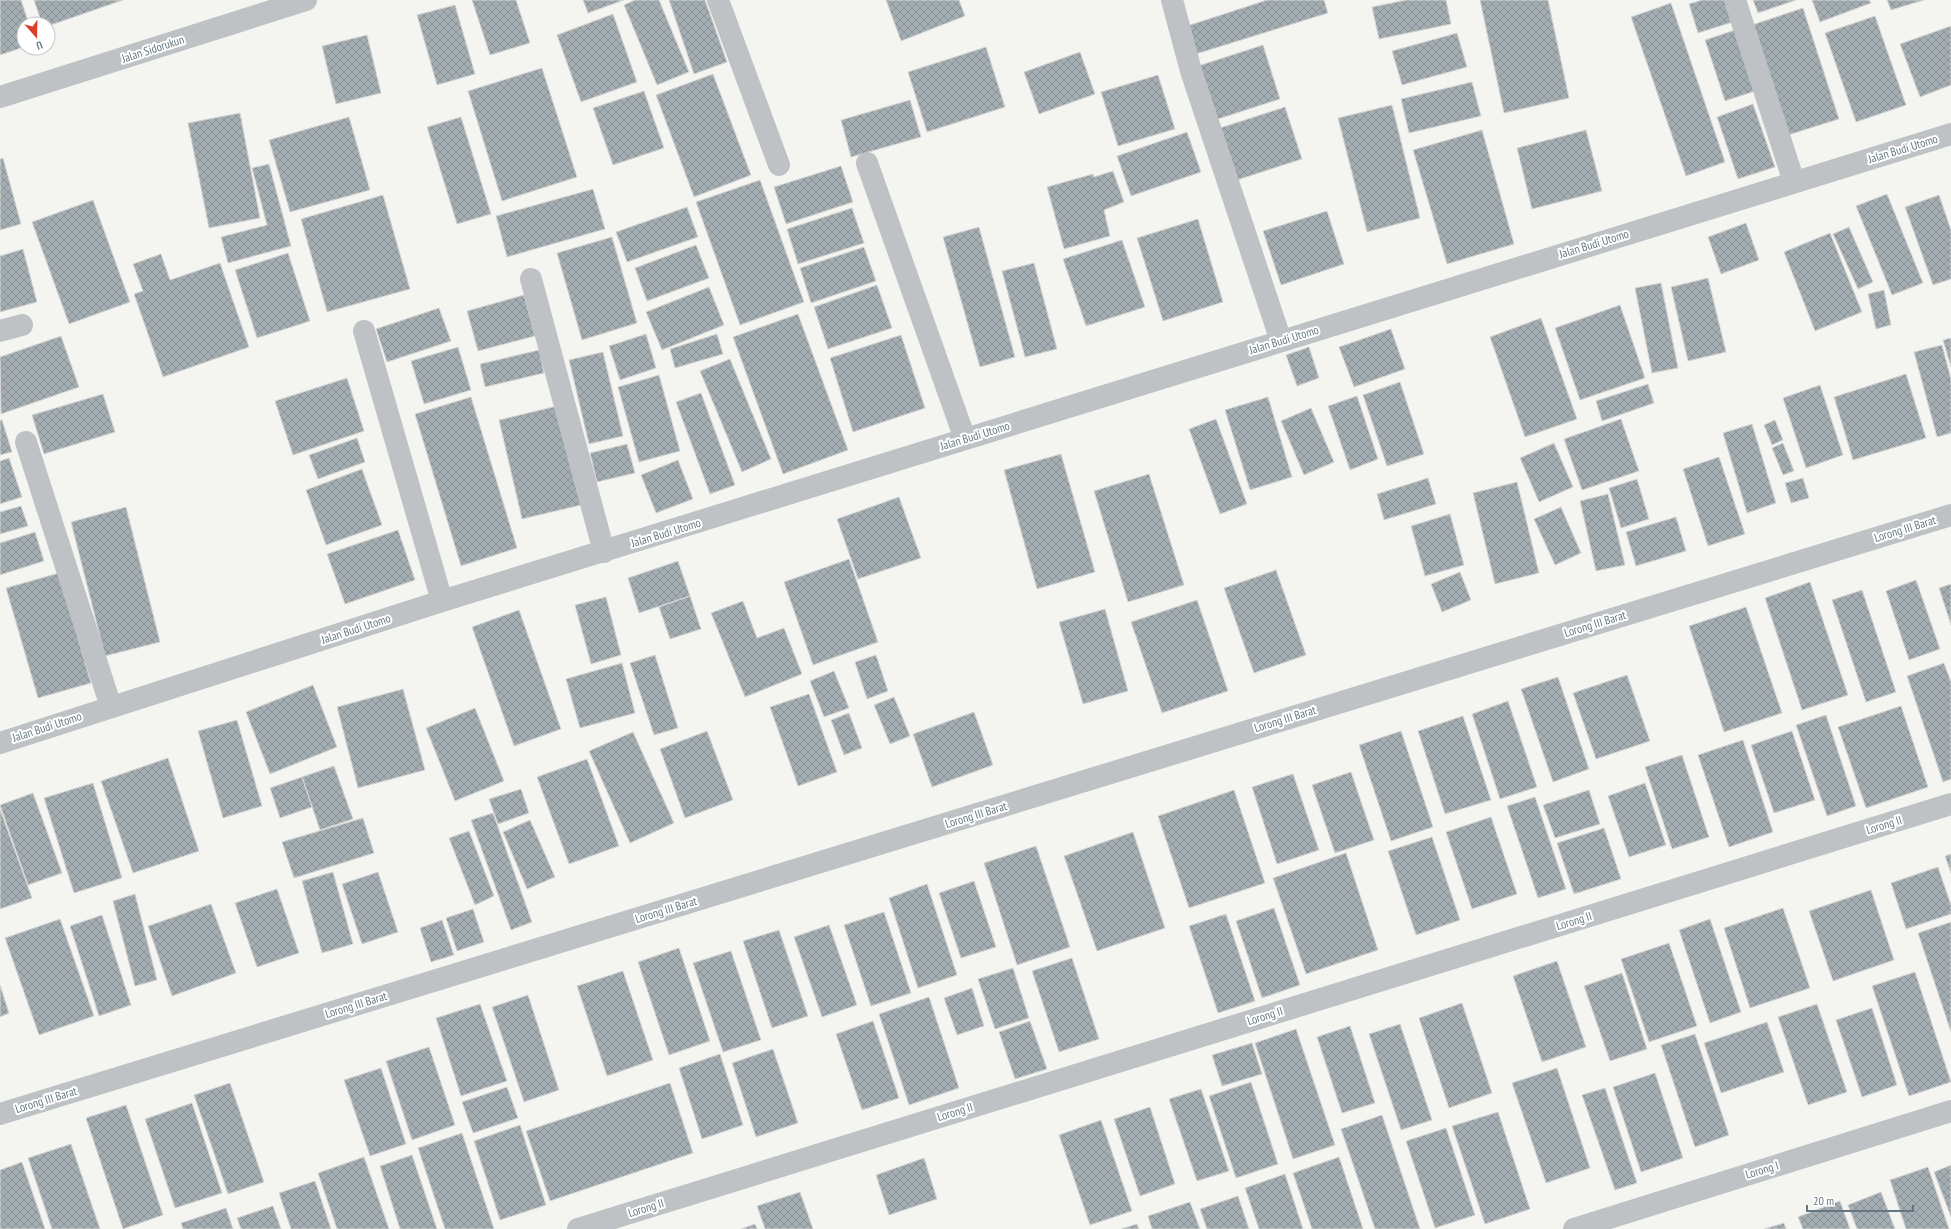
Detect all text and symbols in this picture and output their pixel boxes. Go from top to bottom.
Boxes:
north arrow [16,16,56,56]
street label: Jalan Sidorukun [119,31,186,66]
text: U [34,38,44,53]
street label: Jalan Budi Utomo [1865,131,1939,167]
street label: Jalan Budi Utomo [1556,226,1630,262]
street label: Jalan Budi Utomo [1246,322,1320,358]
street label: Jalan Budi Utomo [937,418,1011,454]
street label: Lorong III Barat [1872,512,1938,545]
street label: Jalan Budi Utomo [628,515,702,551]
street label: Lorong III Barat [1562,607,1628,640]
street label: Jalan Budi Utomo [318,610,392,647]
street label: Lorong III Barat [1252,702,1318,735]
street label: Jalan Budi Utomo [9,708,83,745]
street label: Lorong III Barat [943,798,1009,831]
street label: Lorong II [1864,812,1904,837]
street label: Lorong III Barat [633,893,699,926]
street label: Lorong II [1554,908,1594,933]
street label: Lorong III Barat [323,988,389,1021]
street label: Lorong II [1245,1003,1285,1028]
street label: Lorong III Barat [13,1083,79,1116]
street label: Lorong II [935,1099,975,1124]
street label: Lorong I [1743,1157,1780,1182]
scale bar [1807,1187,1913,1213]
text: 20 m [1813,1193,1834,1208]
street label: Lorong II [626,1195,666,1220]

